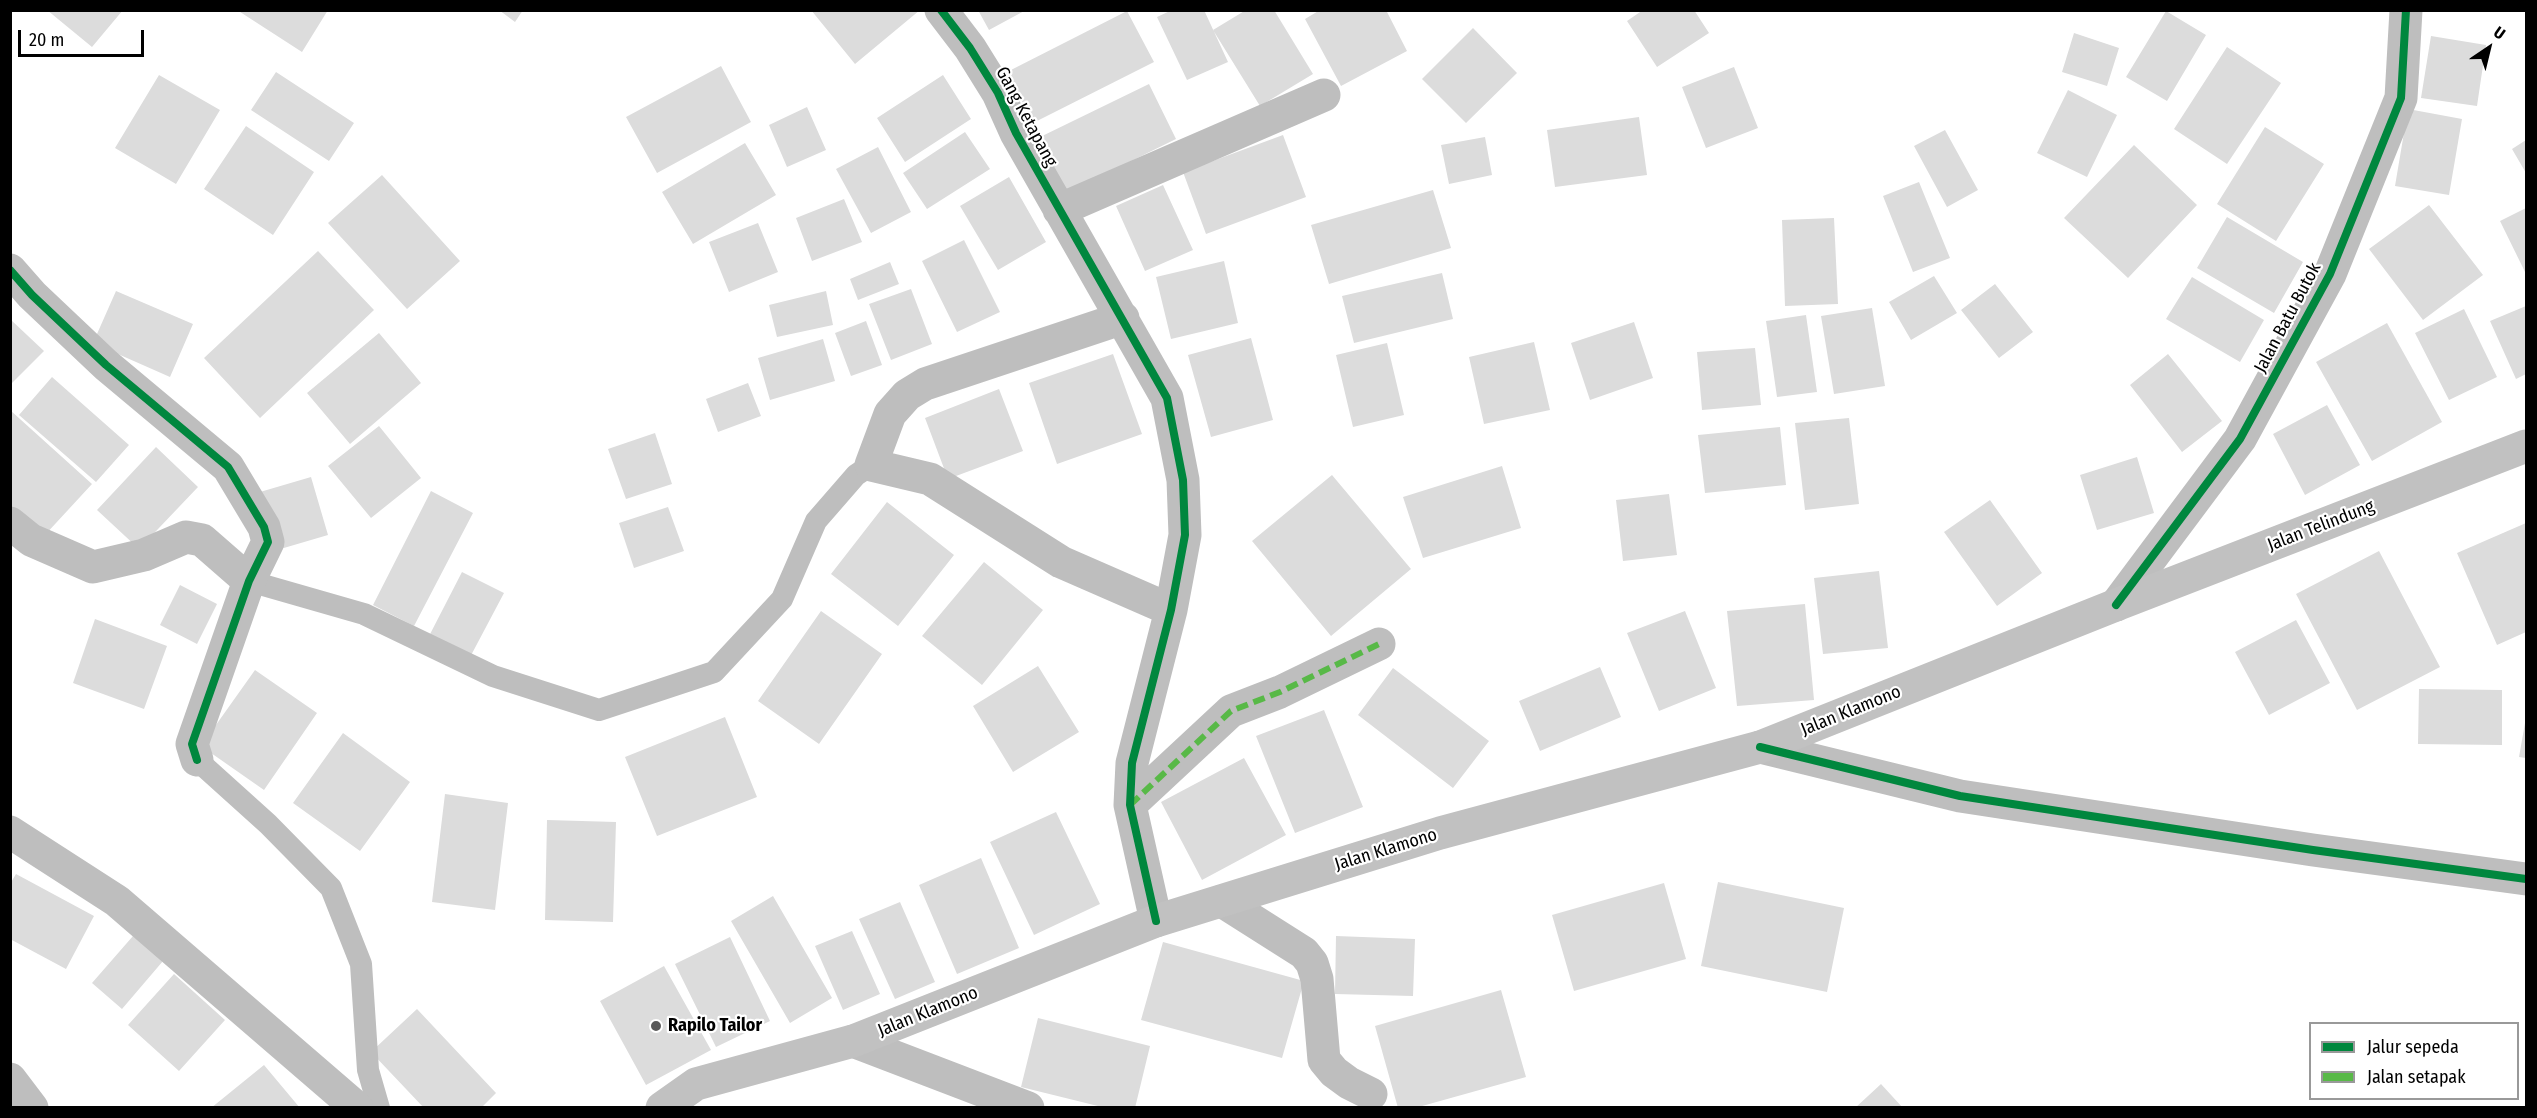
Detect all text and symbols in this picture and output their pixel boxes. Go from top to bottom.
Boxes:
scale bar [21,18,147,56]
north arrow [2459,18,2519,78]
text: U [2490,22,2509,43]
text: 20 m [29,29,64,51]
street label: Gang Ketapang [991,63,1061,171]
street label: Jalan Batu Butok [2250,259,2326,377]
street label: Jalan Telindung [2264,496,2378,556]
street label: Jalan Klamono [1798,681,1904,741]
street label: Jalan Klamono [1332,824,1440,876]
street label: Jalan Klamono [875,982,981,1042]
place label: Rapilo Tailor [668,1015,762,1037]
marker: Rapilo Tailor [649,1019,663,1033]
legend [2309,1022,2519,1100]
text: Jalur sepeda [2367,1036,2459,1058]
text: Jalan setapak [2367,1066,2466,1088]

